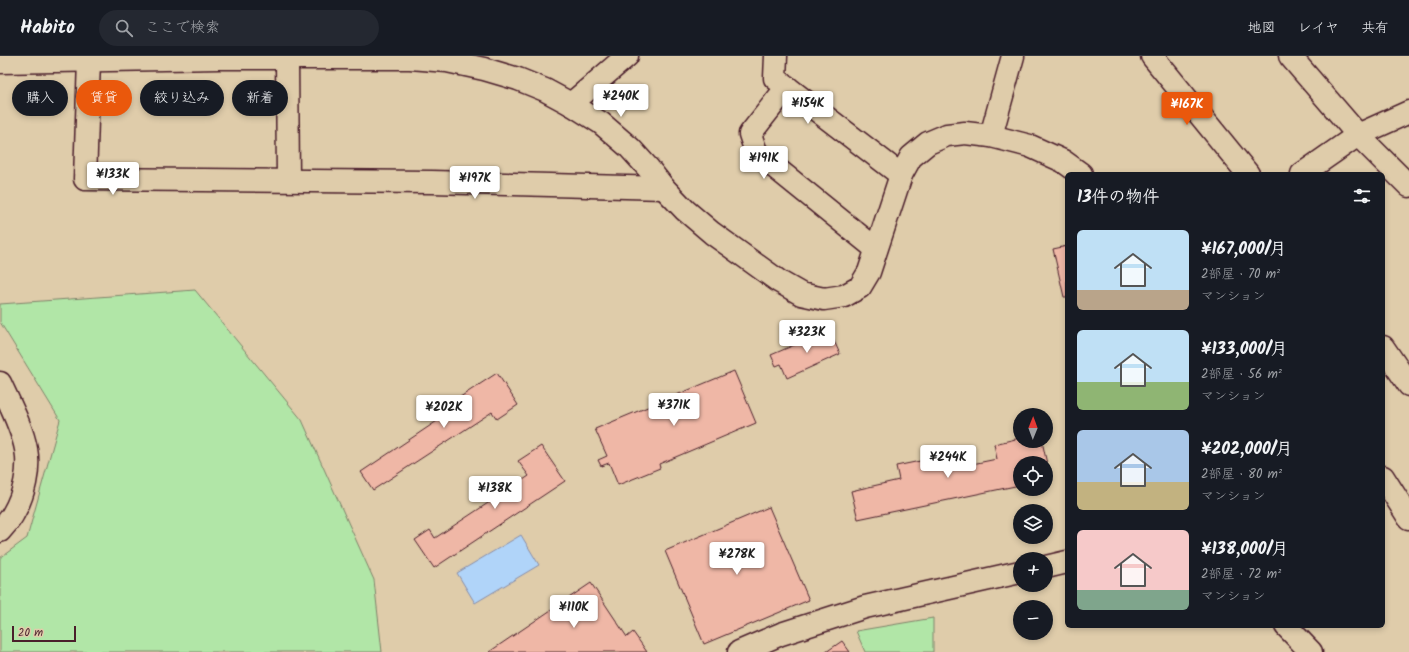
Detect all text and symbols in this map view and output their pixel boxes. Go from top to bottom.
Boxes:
search box [99,10,379,46]
text: Habito [20,13,75,43]
text: ここで検索 [145,16,220,40]
icon: search [113,17,135,39]
text: 地図 [1248,17,1276,39]
text: レイヤ [1298,17,1339,39]
text: 共有 [1361,17,1389,39]
chip: 購入 [12,80,68,116]
chip: 賃貸 [76,80,132,116]
chip: 絞り込み [140,80,224,116]
chip: 新着 [232,80,288,116]
pin: ¥240K [593,84,649,118]
text: ¥240K [602,86,640,107]
pin: ¥154K [780,91,836,125]
pin: ¥167K [1159,92,1215,126]
text: ¥154K [791,93,825,114]
text: ¥167K [1171,94,1203,115]
pin: ¥191K [736,146,792,180]
text: ¥191K [749,148,779,169]
pin: ¥133K [85,162,141,196]
text: ¥133K [96,164,130,185]
pin: ¥197K [447,166,503,200]
text: ¥197K [459,168,491,189]
text: 13件の物件 [1077,184,1159,211]
icon: filters [1351,185,1373,207]
text: ¥167,000/月 [1201,236,1286,263]
icon: home [1109,246,1157,294]
text: 2部屋 · 70 m² [1201,264,1280,285]
text: マンション [1201,286,1265,307]
pin: ¥323K [779,320,835,354]
text: ¥323K [788,322,826,343]
text: ¥133,000/月 [1201,336,1288,363]
icon: home [1109,346,1157,394]
text: 2部屋 · 56 m² [1201,364,1282,385]
text: マンション [1201,386,1265,407]
pin: ¥371K [646,393,702,427]
pin: ¥202K [416,395,472,429]
text: ¥371K [658,395,691,416]
text: ¥202K [425,397,463,418]
north arrow [1013,408,1053,448]
map controls [1013,408,1053,640]
text: ¥202,000/月 [1201,436,1292,463]
pin: ¥244K [920,445,976,479]
icon: home [1109,446,1157,494]
text: ¥244K [929,447,967,468]
button: locate [1013,456,1053,496]
text: 2部屋 · 80 m² [1201,464,1282,485]
pin: ¥138K [467,476,523,510]
text: ¥138K [478,478,512,499]
text: マンション [1201,486,1265,507]
button: layers [1013,504,1053,544]
text: ¥138,000/月 [1201,536,1288,563]
pin: ¥278K [709,542,765,576]
text: ¥278K [718,544,756,565]
icon: home [1109,546,1157,594]
button: + [1013,552,1053,592]
text: 2部屋 · 72 m² [1201,564,1281,585]
text: マンション [1201,586,1265,607]
pin: ¥110K [546,595,602,629]
text: ¥110K [559,597,589,618]
button: − [1013,600,1053,640]
scale bar [12,624,76,643]
text: 20 m [18,624,43,642]

